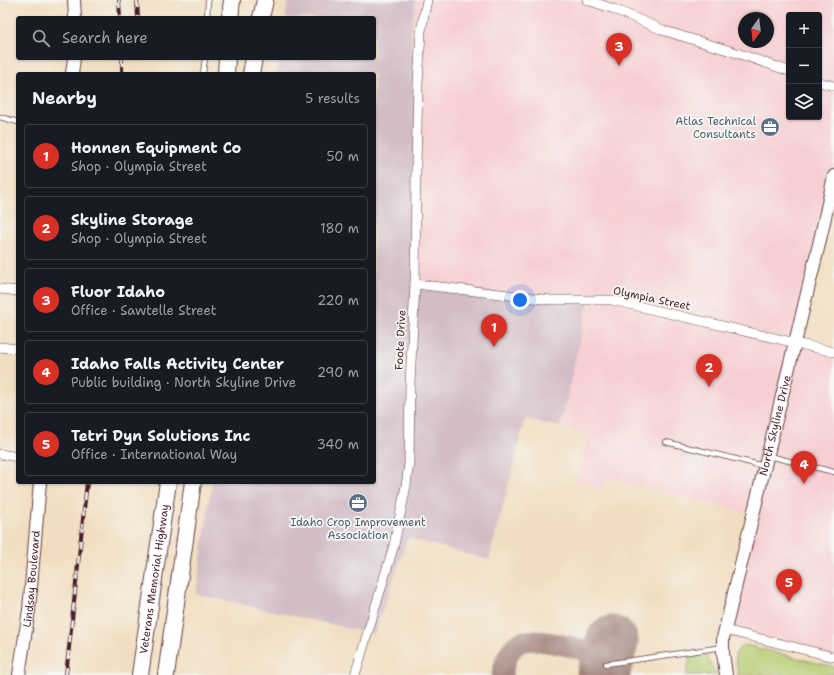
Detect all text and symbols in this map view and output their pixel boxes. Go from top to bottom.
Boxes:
north arrow [738,12,774,48]
map controls [786,12,822,120]
button: + [786,12,822,48]
search box [16,16,376,60]
icon: search [30,27,52,49]
text: Search here [62,28,148,48]
pin: 3 [606,33,632,66]
button: − [786,48,822,84]
button: layers [786,84,822,120]
text: Nearby [32,87,97,109]
text: 5 results [305,90,360,107]
place label: Atlas Technical Consultants [675,114,757,142]
office icon: Atlas Technical Consultants [759,116,781,138]
text: Honnen Equipment Co [71,138,241,158]
text: 1 [43,148,49,165]
text: 50 m [326,148,359,165]
text: Shop · Olympia Street [71,158,207,175]
text: Skyline Storage [71,210,193,230]
text: 2 [41,220,51,237]
text: 180 m [320,220,359,237]
text: Shop · Olympia Street [71,230,207,247]
text: Fluor Idaho [71,282,165,302]
street label: Olympia Street [612,283,692,314]
your location [510,290,530,310]
text: 3 [41,292,51,309]
text: 220 m [317,292,359,309]
text: Office · Sawtelle Street [71,302,217,319]
street label: Foote Drive [391,309,410,371]
pin: 1 [481,314,507,347]
text: Idaho Falls Activity Center [71,354,284,374]
pin: 2 [696,354,722,387]
text: 4 [41,364,51,381]
text: 290 m [317,364,359,381]
text: Public building · North Skyline Drive [71,374,296,391]
street label: North Skyline Drive [756,374,795,478]
text: Tetri Dyn Solutions Inc [71,426,250,446]
text: 5 [42,436,50,453]
text: 340 m [317,436,359,453]
text: Office · International Way [71,446,237,463]
pin: 4 [791,451,817,484]
office icon: Idaho Crop Improvement Association [347,492,369,514]
street label: Veterans Memorial Highway [136,503,173,655]
place label: Idaho Crop Improvement Association [290,515,426,543]
street label: Lindsay Boulevard [19,530,44,628]
pin: 5 [776,569,802,602]

